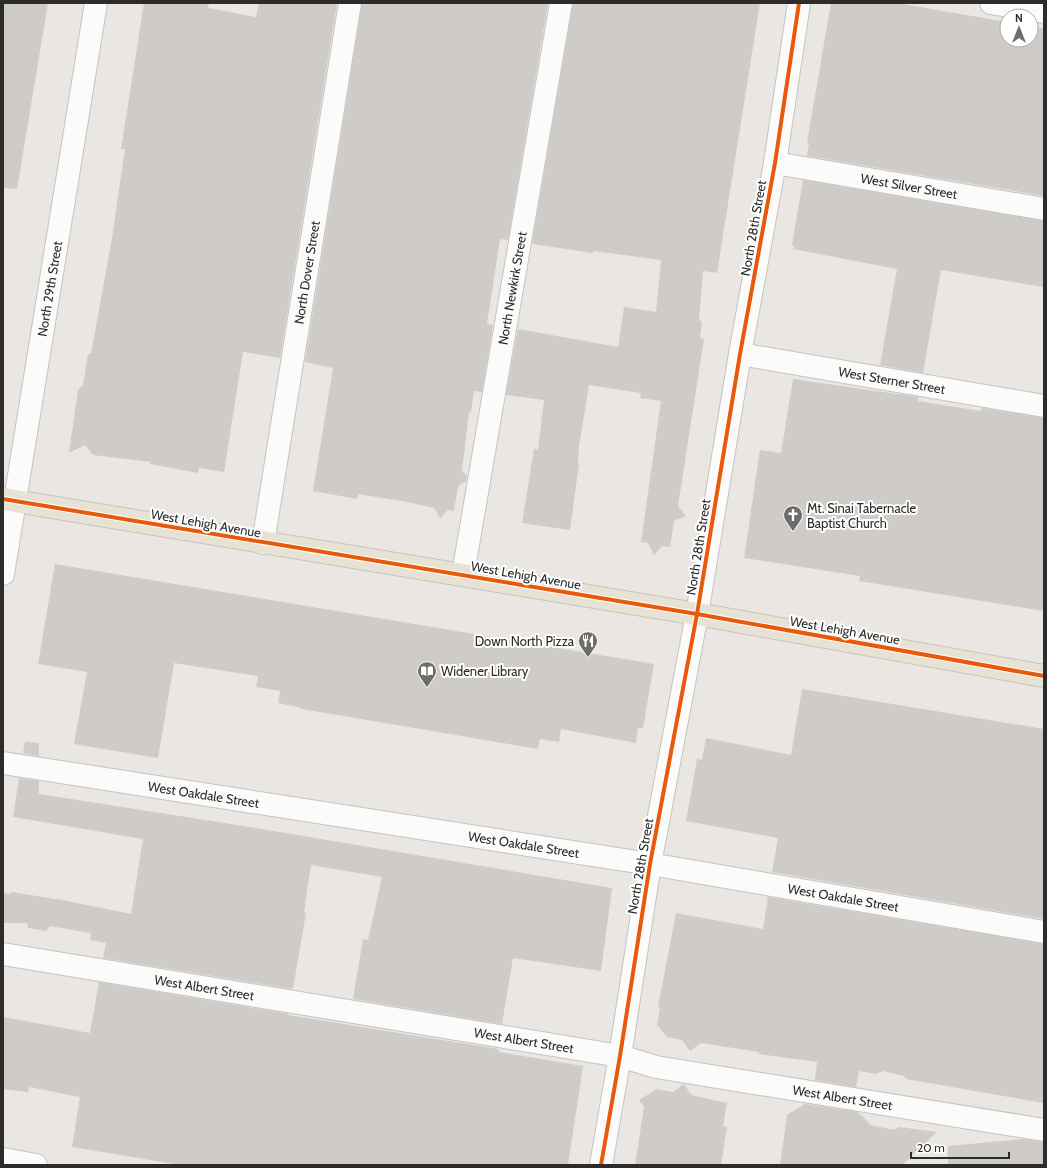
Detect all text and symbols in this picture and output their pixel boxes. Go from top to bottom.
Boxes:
north arrow [999,8,1039,48]
text: N [1015,11,1023,25]
street label: West Silver Street [859,170,959,202]
street label: North 28th Street [737,178,769,277]
street label: North Dover Street [290,219,323,325]
street label: North Newkirk Street [494,230,530,346]
street label: North 29th Street [34,239,65,338]
street label: West Sterner Street [837,363,947,397]
street label: North 28th Street [683,497,714,596]
place label: Mt. Sinai Tabernacle Baptist Church [807,500,917,531]
church icon: Mt. Sinai Tabernacle Baptist Church [782,504,804,532]
street label: West Lehigh Avenue [150,505,263,541]
street label: West Lehigh Avenue [470,557,583,593]
street label: West Lehigh Avenue [789,612,902,648]
restaurant icon: Down North Pizza [577,630,599,658]
place label: Down North Pizza [475,633,575,649]
library icon: Widener Library [416,660,438,688]
place label: Widener Library [441,663,529,679]
street label: West Oakdale Street [147,778,261,811]
street label: North 28th Street [624,816,656,915]
street label: West Oakdale Street [467,828,581,861]
street label: West Oakdale Street [787,880,901,915]
street label: West Albert Street [153,971,256,1003]
street label: West Albert Street [473,1024,576,1056]
street label: West Albert Street [791,1081,894,1113]
scale bar [911,1134,1009,1160]
text: 20 m [917,1140,945,1155]

